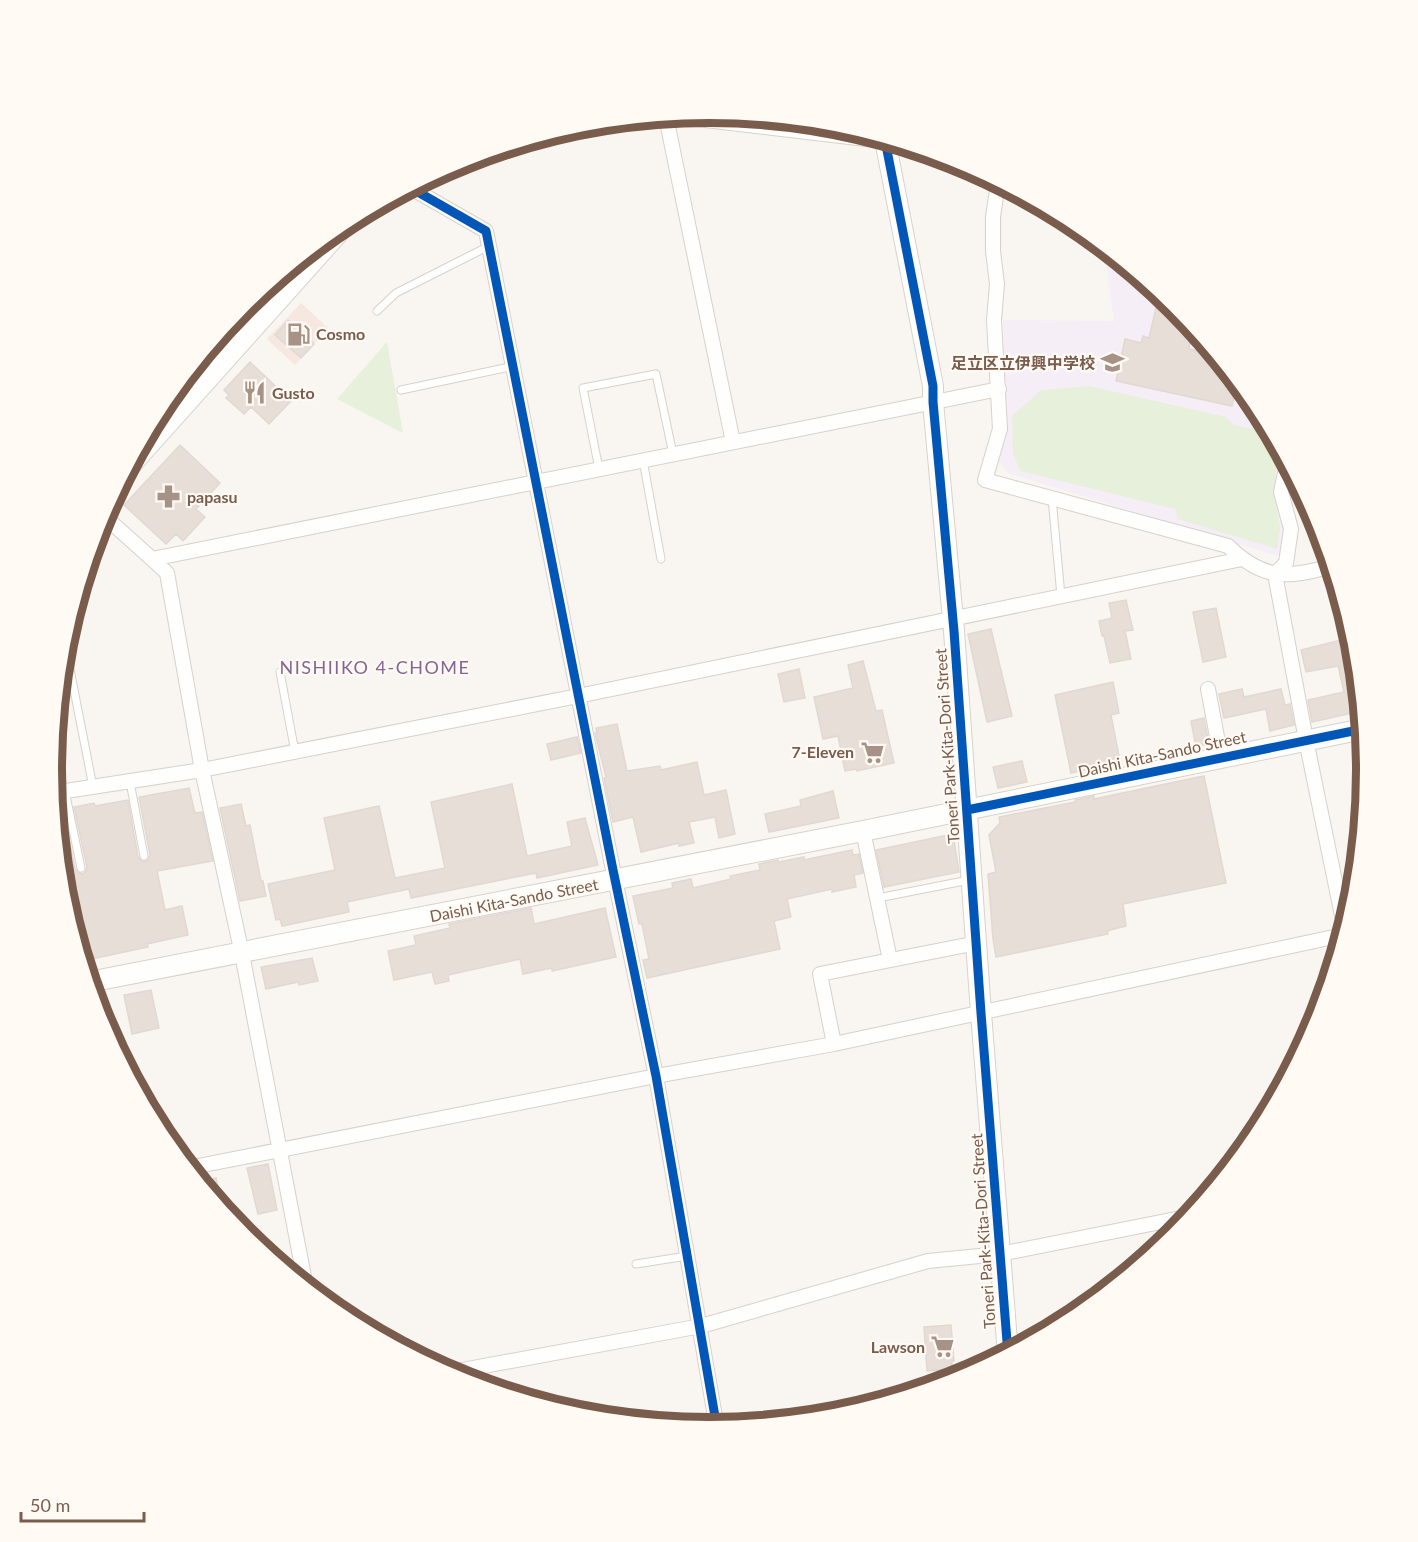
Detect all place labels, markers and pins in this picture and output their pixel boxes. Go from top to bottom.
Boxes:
fuel station icon: Cosmo [285,321,311,347]
place label: Cosmo [316,324,365,343]
school or university icon: 足立区立伊興中学校 [1100,350,1126,376]
place label: 足立区立伊興中学校 [951,353,1095,372]
restaurant icon: Gusto [241,380,267,406]
place label: Gusto [272,383,315,402]
pharmacy icon: papasu [156,484,182,510]
place label: papasu [187,487,237,506]
supermarket icon: 7-Eleven [859,739,885,765]
place label: 7-Eleven [792,742,854,761]
supermarket icon: Lawson [930,1334,956,1360]
place label: Lawson [871,1337,925,1356]

